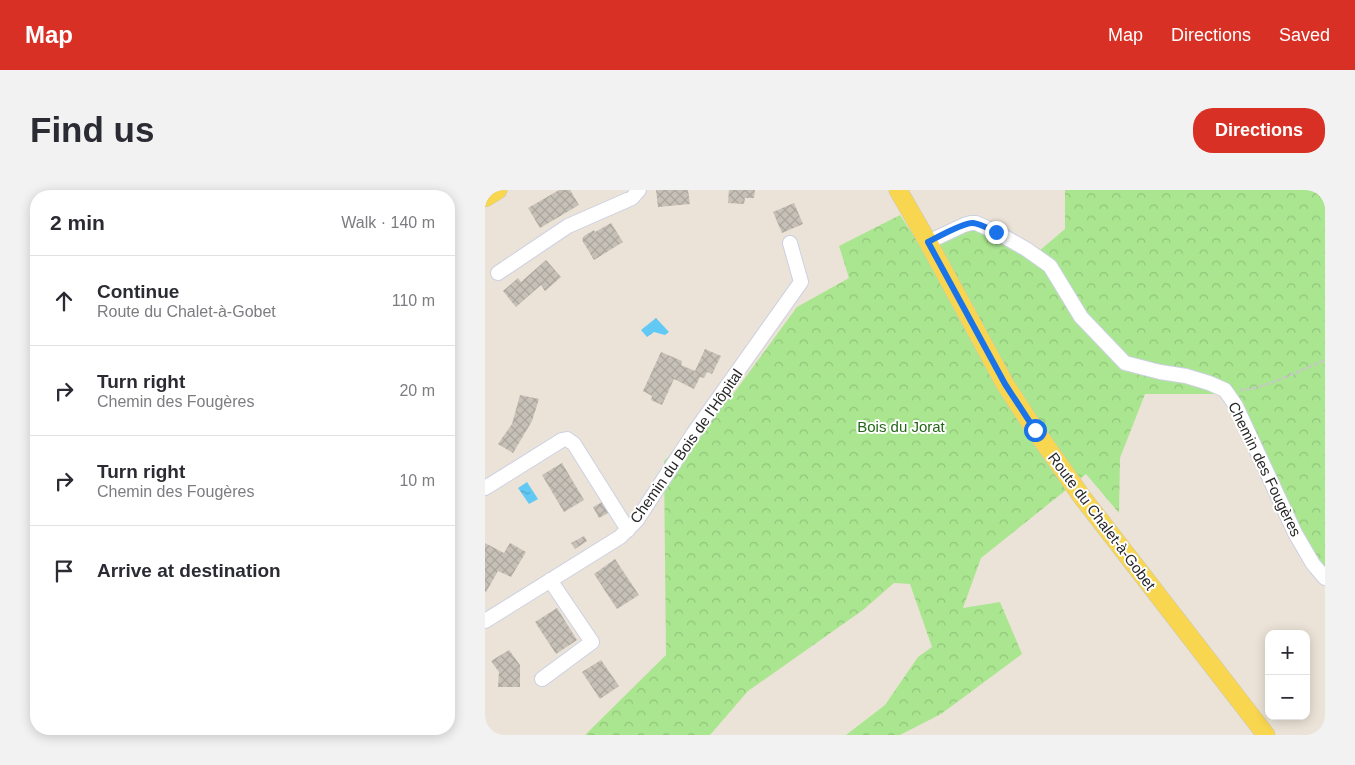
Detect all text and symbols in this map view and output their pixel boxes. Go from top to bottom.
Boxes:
text: Map [25,21,73,48]
text: Map [1108,25,1143,45]
text: Directions [1171,25,1251,45]
text: Saved [1279,25,1330,45]
button: Directions [1193,108,1325,153]
text: Find us [30,110,154,149]
text: 2 min [50,211,105,234]
text: Walk · 140 m [341,214,435,231]
route end [985,221,1008,244]
text: Continue [97,281,179,302]
icon: ahead [50,287,78,315]
text: 110 m [392,292,435,309]
text: Route du Chalet-à-Gobet [97,303,276,320]
street label: Chemin du Bois de l'Hôpital [626,366,746,526]
text: Turn right [97,371,185,392]
icon: right [50,377,78,405]
text: 20 m [399,382,435,399]
text: Chemin des Fougères [97,393,254,410]
street label: Chemin des Fougères [1225,399,1305,539]
park label: Bois du Jorat [857,418,946,435]
route start [1024,419,1047,442]
street label: Route du Chalet-à-Gobet [1045,449,1160,594]
text: Turn right [97,461,185,482]
icon: right [50,467,78,495]
text: 10 m [399,472,435,489]
text: Chemin des Fougères [97,483,254,500]
icon: arrive [50,557,78,585]
text: Arrive at destination [97,560,281,581]
map controls [1265,630,1310,720]
button: + [1265,630,1310,675]
button: − [1265,675,1310,720]

